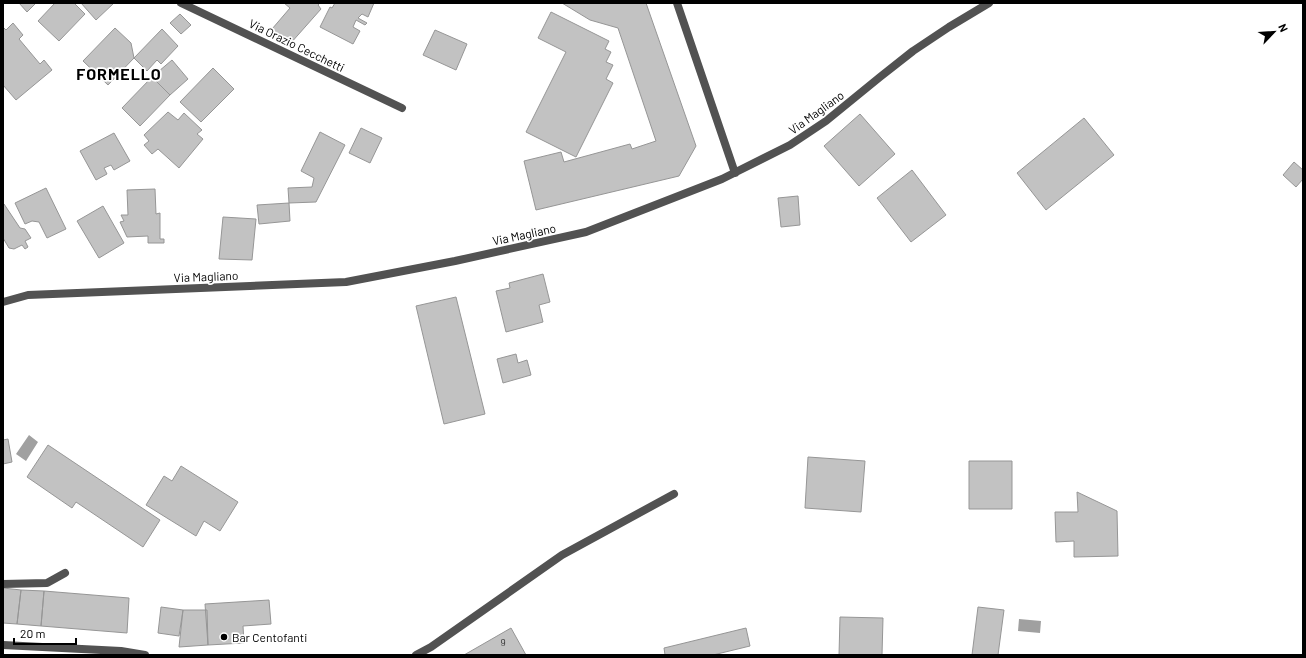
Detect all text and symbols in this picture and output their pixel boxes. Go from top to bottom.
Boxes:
north arrow [1254,12,1294,52]
street label: Via Orazio Cecchetti [247,16,347,74]
text: N [1276,21,1291,34]
district label: FORMELLO [76,64,162,83]
street label: Via Magliano [786,87,846,137]
street label: Via Magliano [491,220,557,248]
street label: Via Magliano [173,268,239,284]
scale bar [14,620,76,646]
text: 20 m [20,626,46,640]
place label: Bar Centofanti [232,630,307,644]
marker: Bar Centofanti [219,632,229,642]
house number: 9 [500,636,506,648]

